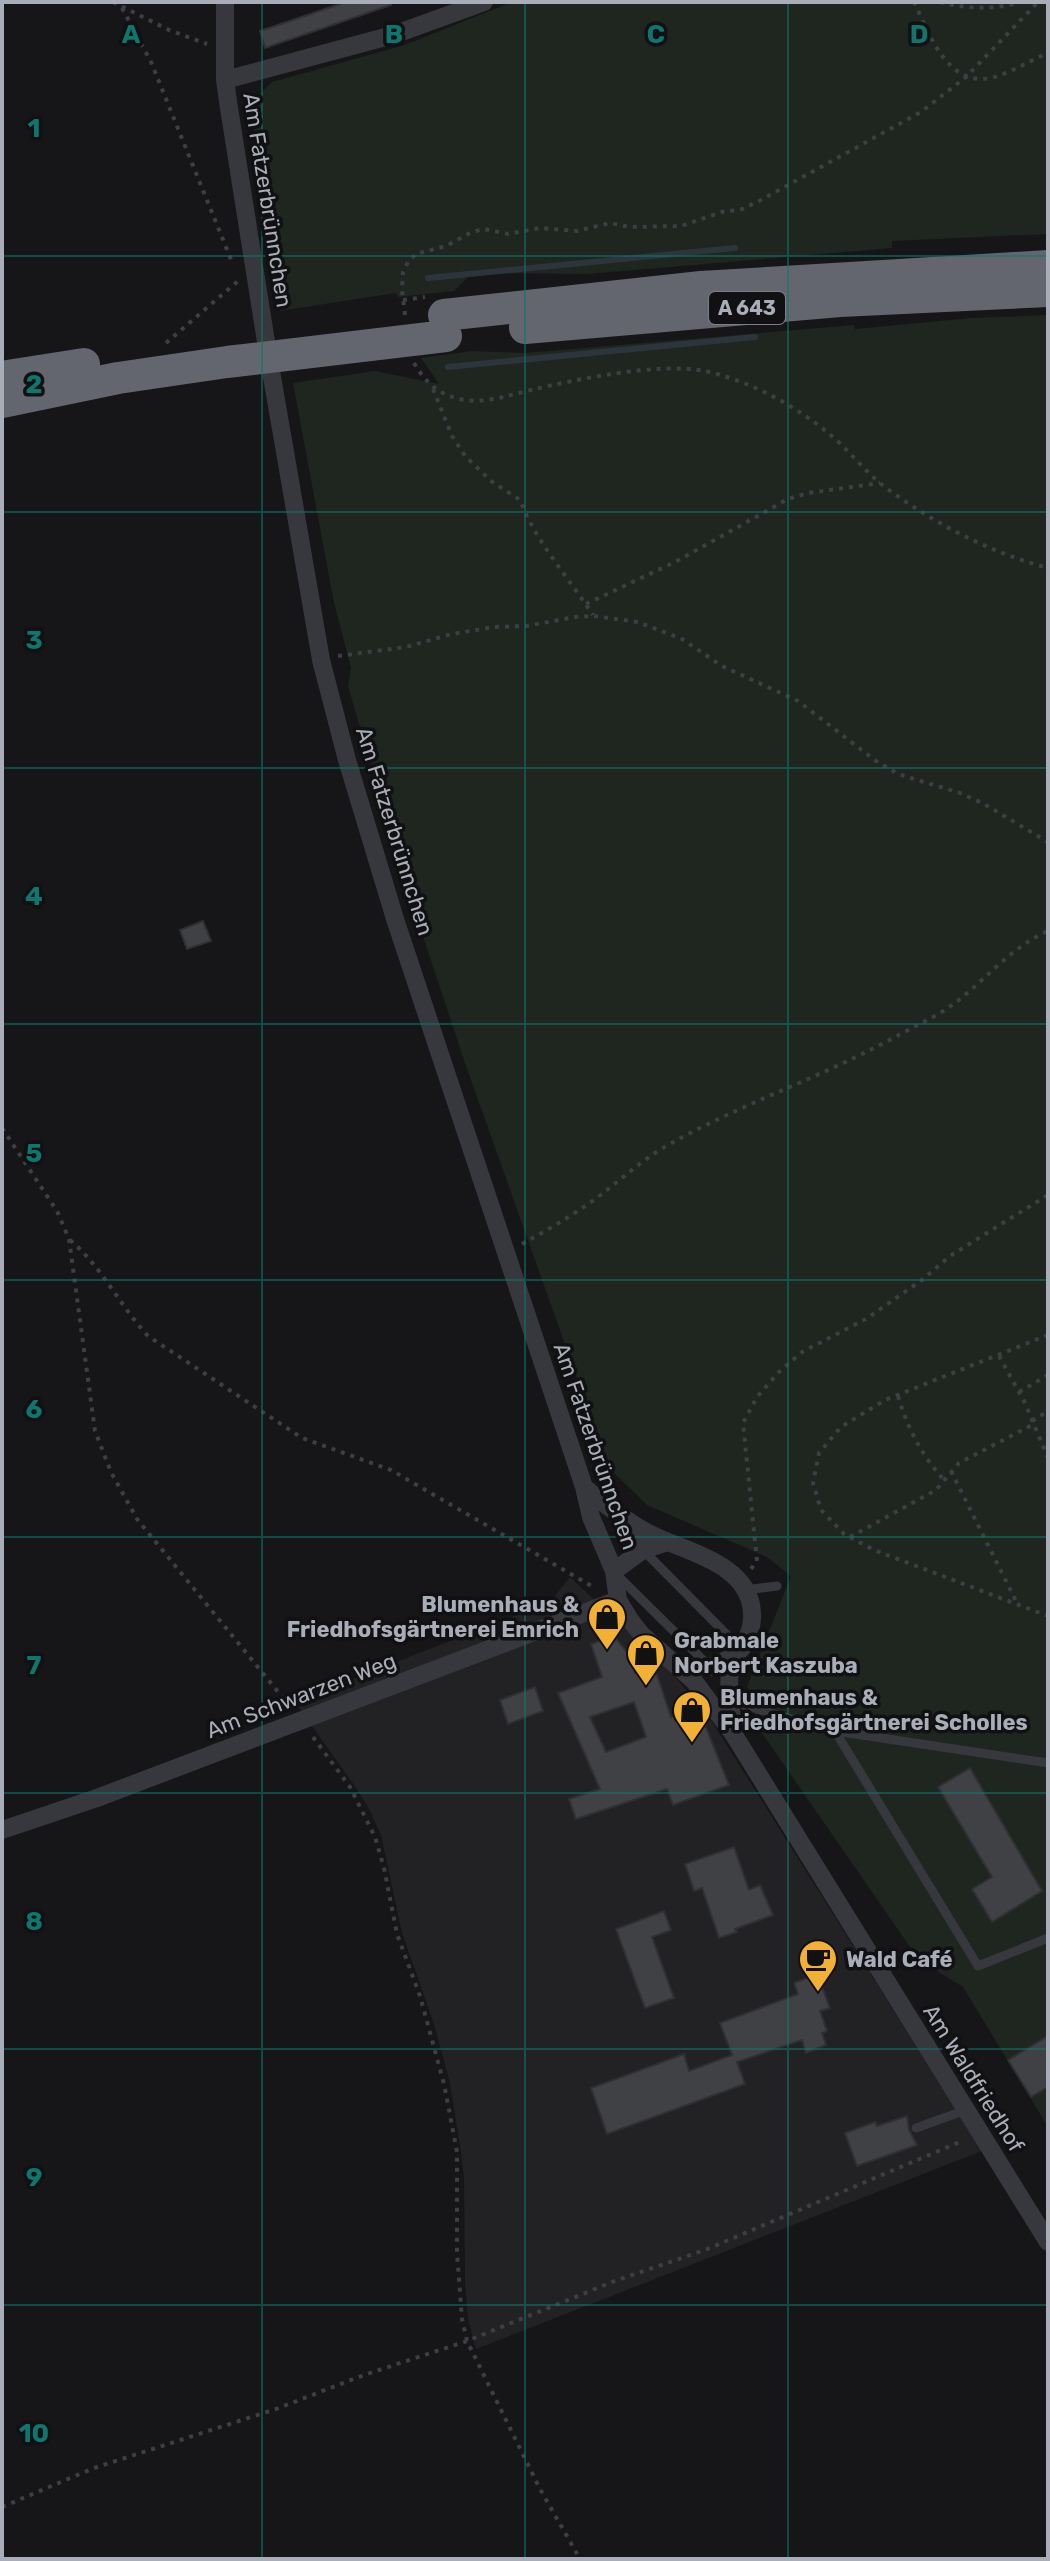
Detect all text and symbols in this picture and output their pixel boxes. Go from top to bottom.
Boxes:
text: A [122,19,141,50]
text: B [385,19,403,50]
text: C [647,19,665,50]
text: D [910,19,928,50]
street label: Am Fatzerbrünnchen [237,91,298,309]
text: 1 [28,113,40,144]
road number: A 643 [709,292,785,324]
text: 2 [26,369,42,400]
text: 3 [25,625,43,656]
street label: Am Fatzerbrünnchen [350,724,439,939]
text: 4 [25,881,43,912]
text: 5 [26,1138,42,1169]
street label: Am Fatzerbrünnchen [547,1339,644,1553]
text: 6 [26,1394,43,1425]
place label: Blumenhaus & Friedhofsgärtnerei Emrich [287,1591,579,1643]
shop icon: Blumenhaus & Friedhofsgärtnerei Emrich [586,1596,628,1651]
place label: Grabmale Norbert Kaszuba [674,1627,858,1679]
shop icon: Grabmale Norbert Kaszuba [625,1632,667,1687]
street label: Am Schwarzen Weg [203,1647,400,1744]
text: 7 [27,1650,42,1681]
place label: Blumenhaus & Friedhofsgärtnerei Scholles [720,1684,1028,1736]
shop icon: Blumenhaus & Friedhofsgärtnerei Scholles [671,1689,713,1744]
text: 8 [25,1906,43,1937]
cafe icon: Wald Café [797,1938,839,1993]
place label: Wald Café [846,1946,953,1973]
street label: Am Waldfriedhof [917,1999,1030,2158]
text: 9 [26,2162,42,2193]
text: 10 [19,2418,49,2449]

